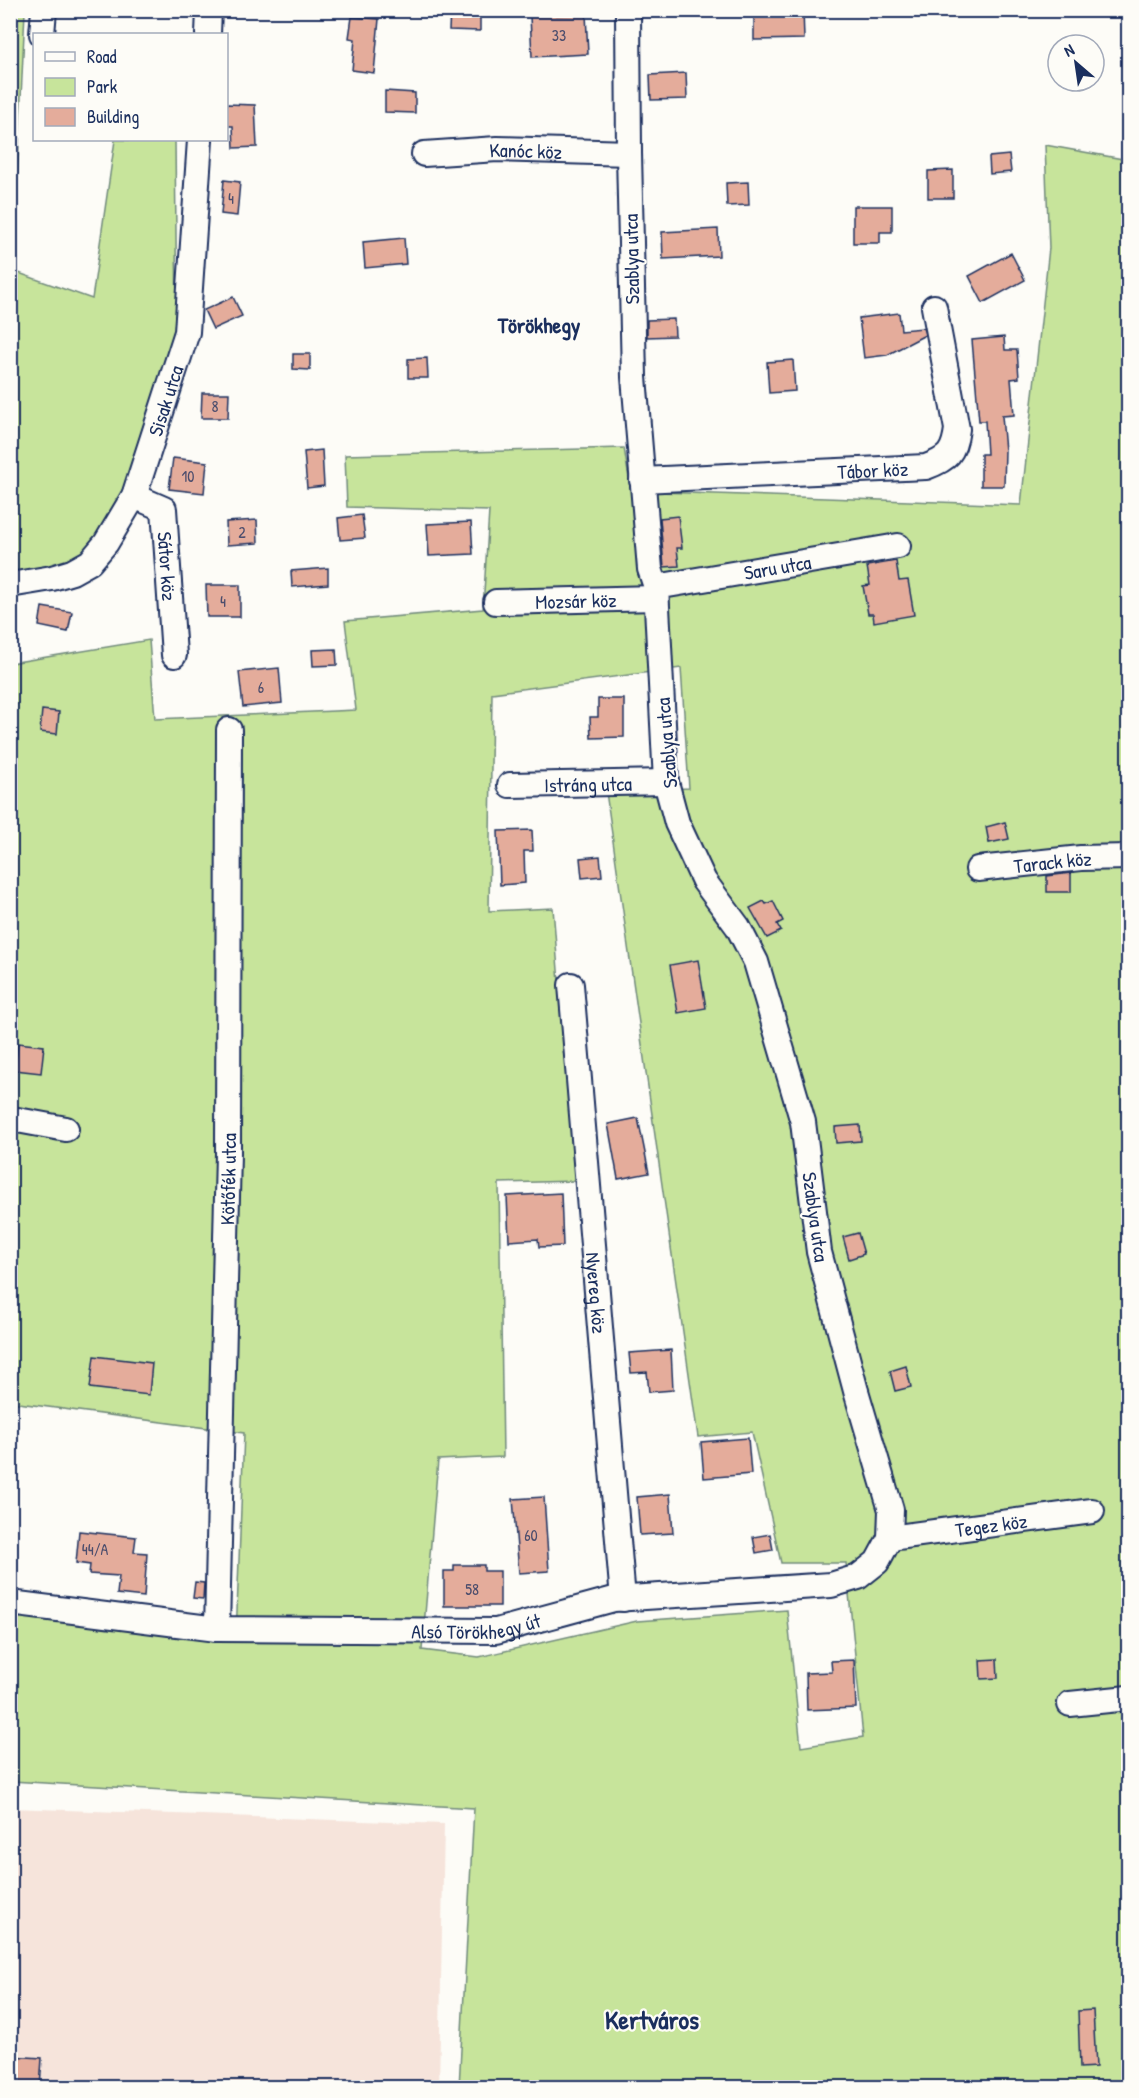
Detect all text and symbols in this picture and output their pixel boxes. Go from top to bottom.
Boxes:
house number: 33 [552,24,566,46]
legend [33,33,228,141]
north arrow [1046,33,1106,93]
text: N [1060,38,1078,62]
text: Road [87,44,117,69]
text: Park [87,74,118,99]
text: Building [87,104,139,129]
street label: Kanóc köz [489,135,563,164]
house number: 4 [228,187,234,209]
street label: Szablya utca [617,213,645,304]
district label: Törökhegy [497,310,581,341]
street label: Sisak utca [141,362,189,439]
house number: 8 [212,395,219,417]
street label: Tábor köz [837,454,909,485]
house number: 10 [182,465,194,487]
house number: 2 [238,521,246,543]
street label: Sátor köz [152,531,184,602]
street label: Saru utca [742,547,813,585]
street label: Mozsár köz [535,585,617,615]
house number: 4 [220,590,226,612]
house number: 6 [258,676,264,698]
street label: Szablya utca [649,697,683,789]
street label: Istráng utca [544,769,632,798]
street label: Tarack köz [1012,844,1092,879]
street label: Kötőfék utca [213,1133,242,1225]
street label: Szablya utca [796,1170,836,1264]
street label: Nyereg köz [580,1251,614,1335]
street label: Tegez köz [953,1506,1029,1543]
house number: 60 [524,1524,538,1546]
house number: 44/A [82,1538,108,1560]
house number: 58 [465,1578,479,1600]
street label: Alsó Törökhegy út [411,1606,545,1645]
district label: Kertváros [605,2002,699,2037]

